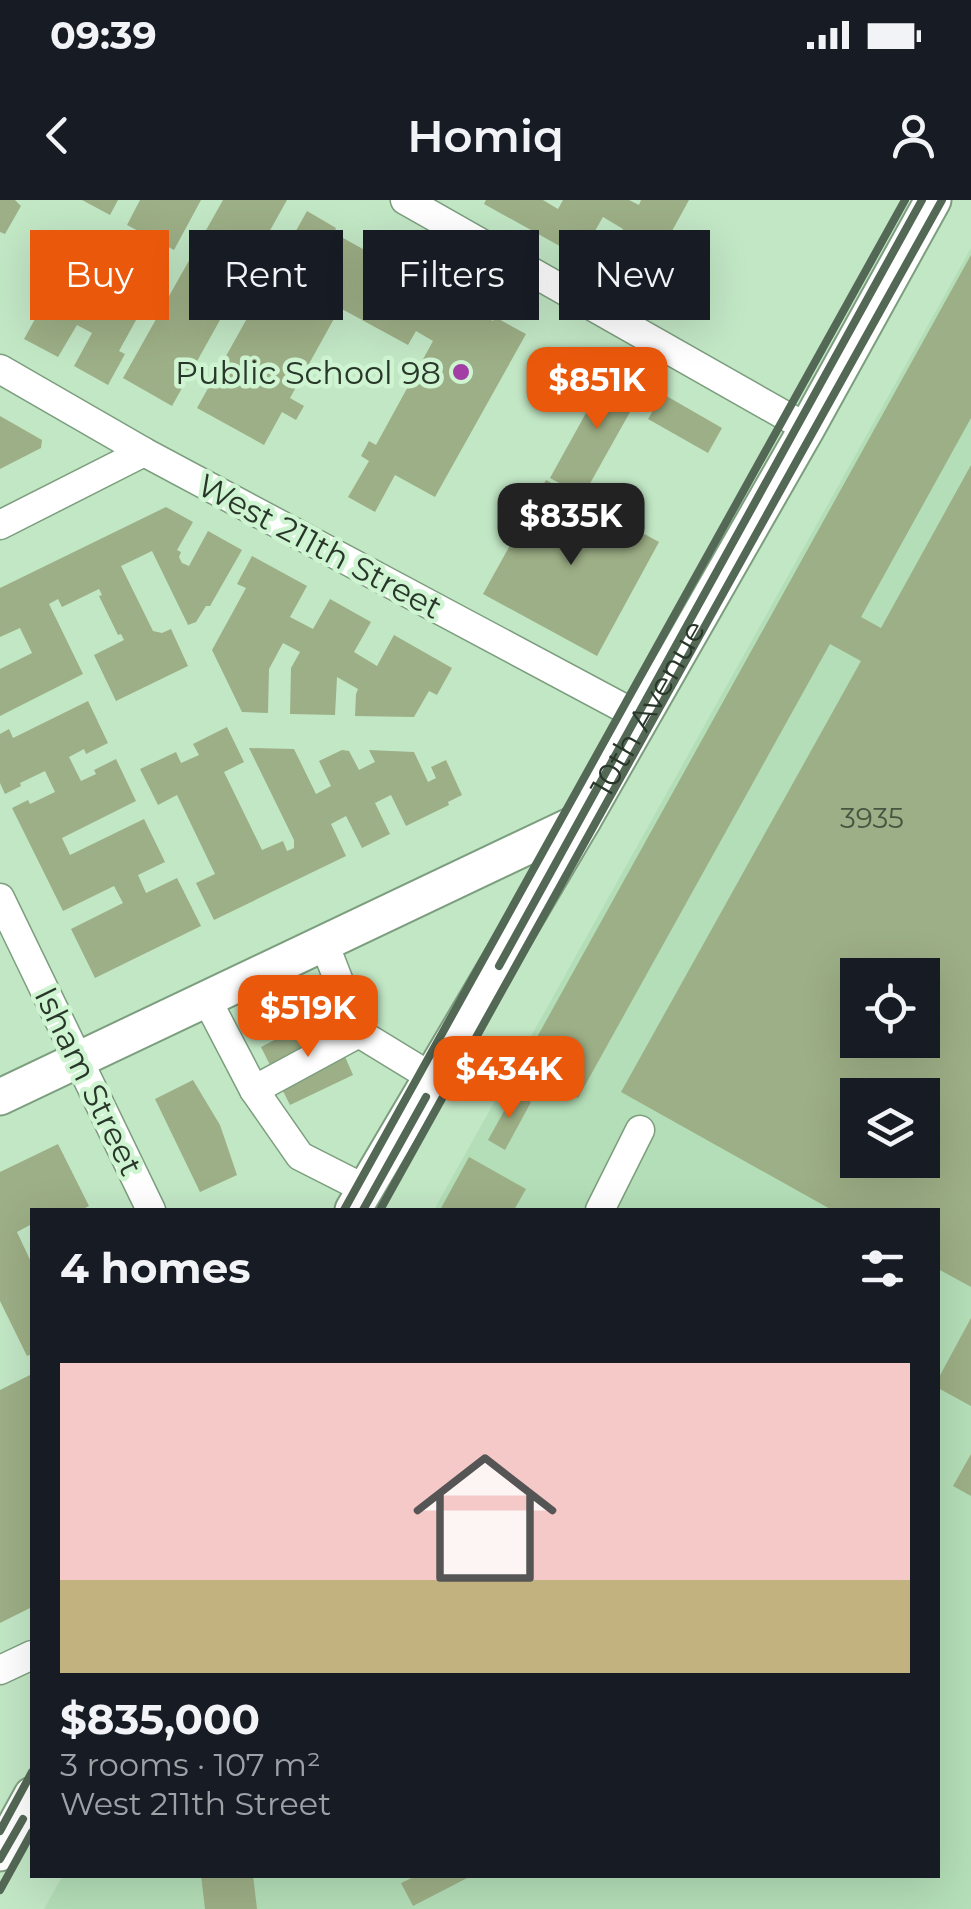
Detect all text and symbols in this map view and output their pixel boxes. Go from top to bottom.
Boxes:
text: 09:39 [50,12,157,59]
icon: back [30,108,85,163]
text: Homiq [407,108,564,163]
icon: person [886,108,941,163]
chip: Buy [30,230,169,320]
chip: Rent [189,230,343,320]
chip: Filters [363,230,539,320]
chip: New [559,230,710,320]
pin: $851K [527,347,667,432]
place label: Public School 98 [175,353,441,392]
text: $851K [549,360,645,399]
marker: Public School 98 [450,361,472,383]
street label: West 211th Street [191,465,449,627]
pin: $835K [501,483,641,568]
text: $835K [520,496,622,535]
street label: 10th Avenue [581,613,713,803]
house number: 3935 [840,801,904,835]
map controls [840,958,940,1178]
button: locate [840,958,940,1058]
pin: $519K [238,975,378,1060]
street label: Isham Street [27,980,151,1182]
text: $519K [260,988,356,1027]
pin: $434K [439,1036,579,1121]
text: $434K [455,1049,563,1088]
button: layers [840,1078,940,1178]
icon: filters [855,1241,910,1296]
text: 4 homes [60,1242,251,1294]
icon: home [395,1428,575,1608]
text: $835,000 [60,1693,260,1745]
text: 3 rooms · 107 m² [60,1745,321,1784]
text: West 211th Street [60,1784,331,1823]

